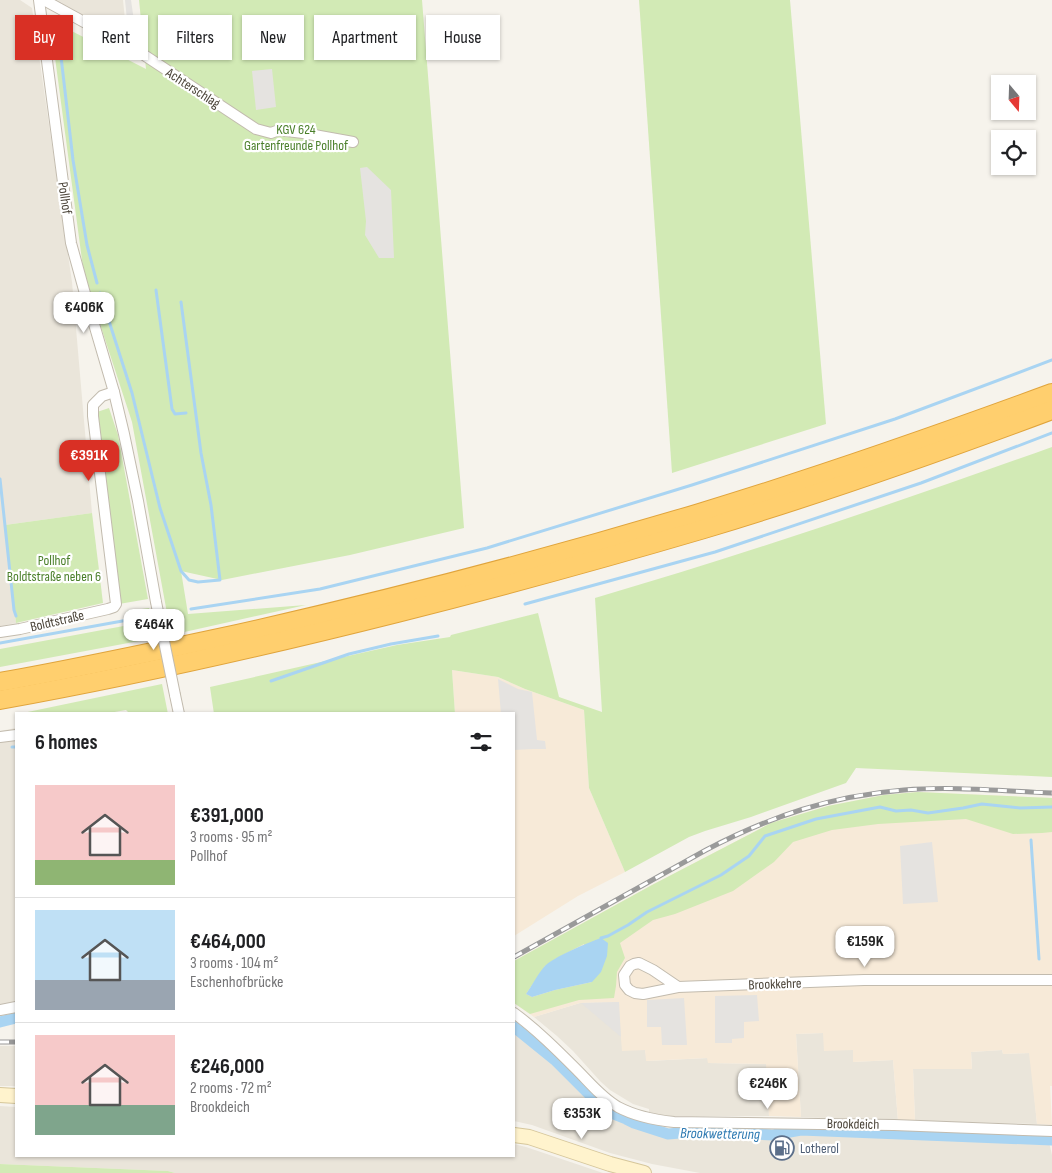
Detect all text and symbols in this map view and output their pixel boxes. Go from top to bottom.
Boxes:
chip: Buy [15,15,73,60]
chip: Rent [83,15,148,60]
chip: Filters [158,15,232,60]
chip: New [242,15,304,60]
chip: Apartment [314,15,416,60]
chip: House [426,15,500,60]
street label: Achterschlag [162,64,224,112]
north arrow [991,75,1036,120]
map controls [991,75,1036,175]
park label: KGV 624 Gartenfreunde Pollhof [244,121,349,154]
button: locate [991,130,1036,175]
street label: Pollhof [54,181,76,216]
pin: €406K [49,292,119,334]
text: €406K [64,298,104,317]
pin: €391K [54,440,124,482]
text: €391K [70,446,108,465]
park label: Pollhof Boldtstraße neben 6 [7,552,101,585]
street label: Boldtstraße [28,607,86,635]
pin: €464K [119,608,189,651]
text: €464K [134,615,174,634]
icon: filters [467,728,495,756]
text: 6 homes [35,730,98,755]
text: €391,000 [190,803,264,828]
icon: home [75,805,135,865]
text: 3 rooms · 95 m² [190,828,272,847]
text: Pollhof [190,847,227,866]
pin: €159K [830,926,900,968]
text: €464,000 [190,929,266,954]
icon: home [75,930,135,990]
text: €159K [846,932,884,951]
text: 3 rooms · 104 m² [190,954,278,973]
text: Eschenhofbrücke [190,973,284,992]
street label: Brookkehre [748,975,802,993]
text: €246,000 [190,1054,264,1079]
icon: home [75,1055,135,1115]
pin: €246K [733,1068,803,1110]
text: €246K [749,1074,787,1093]
text: 2 rooms · 72 m² [190,1079,272,1098]
text: Brookdeich [190,1098,250,1117]
pin: €353K [547,1098,617,1140]
text: €353K [563,1104,601,1123]
street label: Brookdeich [827,1115,879,1133]
water label: Brookwetterung [680,1124,760,1144]
fuel station icon: Lotherol [769,1135,795,1161]
place label: Lotherol [800,1140,839,1157]

